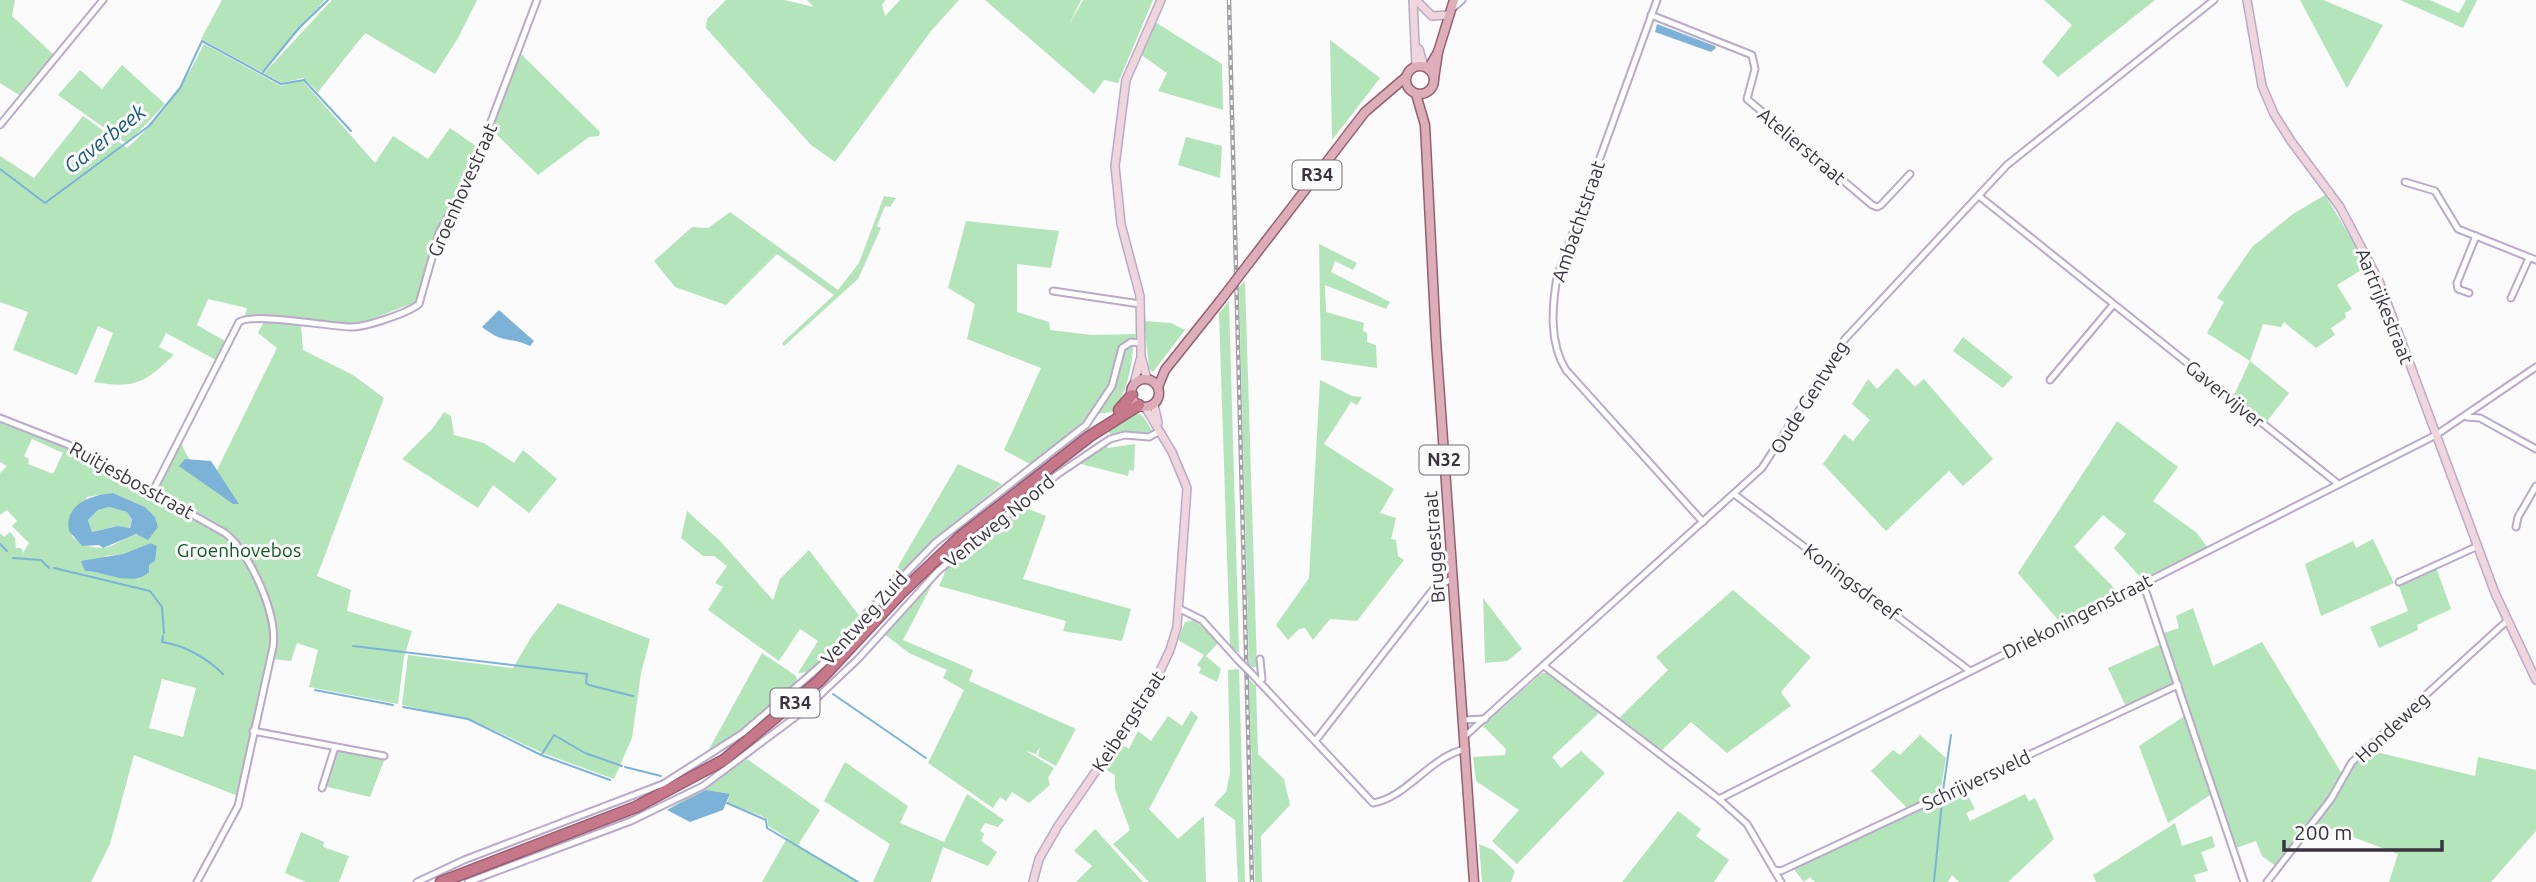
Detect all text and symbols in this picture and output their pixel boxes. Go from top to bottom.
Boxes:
water label: Gaverbeek [59,99,150,178]
street label: Atelierstraat [1754,103,1851,189]
street label: Groenhovestraat [423,119,502,260]
street label: Ambachtstraat [1547,157,1609,284]
road number: R34 [1292,160,1342,190]
street label: Aartrijkestraat [2352,245,2418,368]
street label: Oude Gentweg [1765,336,1853,458]
street label: Gavervijver [2181,356,2269,432]
street label: Ruitjesbosstraat [66,437,198,523]
road number: N32 [1420,446,1468,474]
street label: Ventweg Noord [940,470,1058,572]
street label: Bruggestraat [1419,490,1449,604]
park label: Groenhovebos [177,539,301,561]
street label: Koningsdreef [1800,539,1905,626]
street label: Ventweg Zuid [816,567,912,669]
street label: Driekoningenstraat [1999,569,2156,663]
street label: Keibergstraat [1087,666,1169,776]
street label: Hondeweg [2351,687,2433,767]
road number: R34 [770,688,820,718]
street label: Schrijversveld [1918,745,2034,815]
scale bar [2284,808,2442,852]
text: 200 m [2294,820,2352,844]

